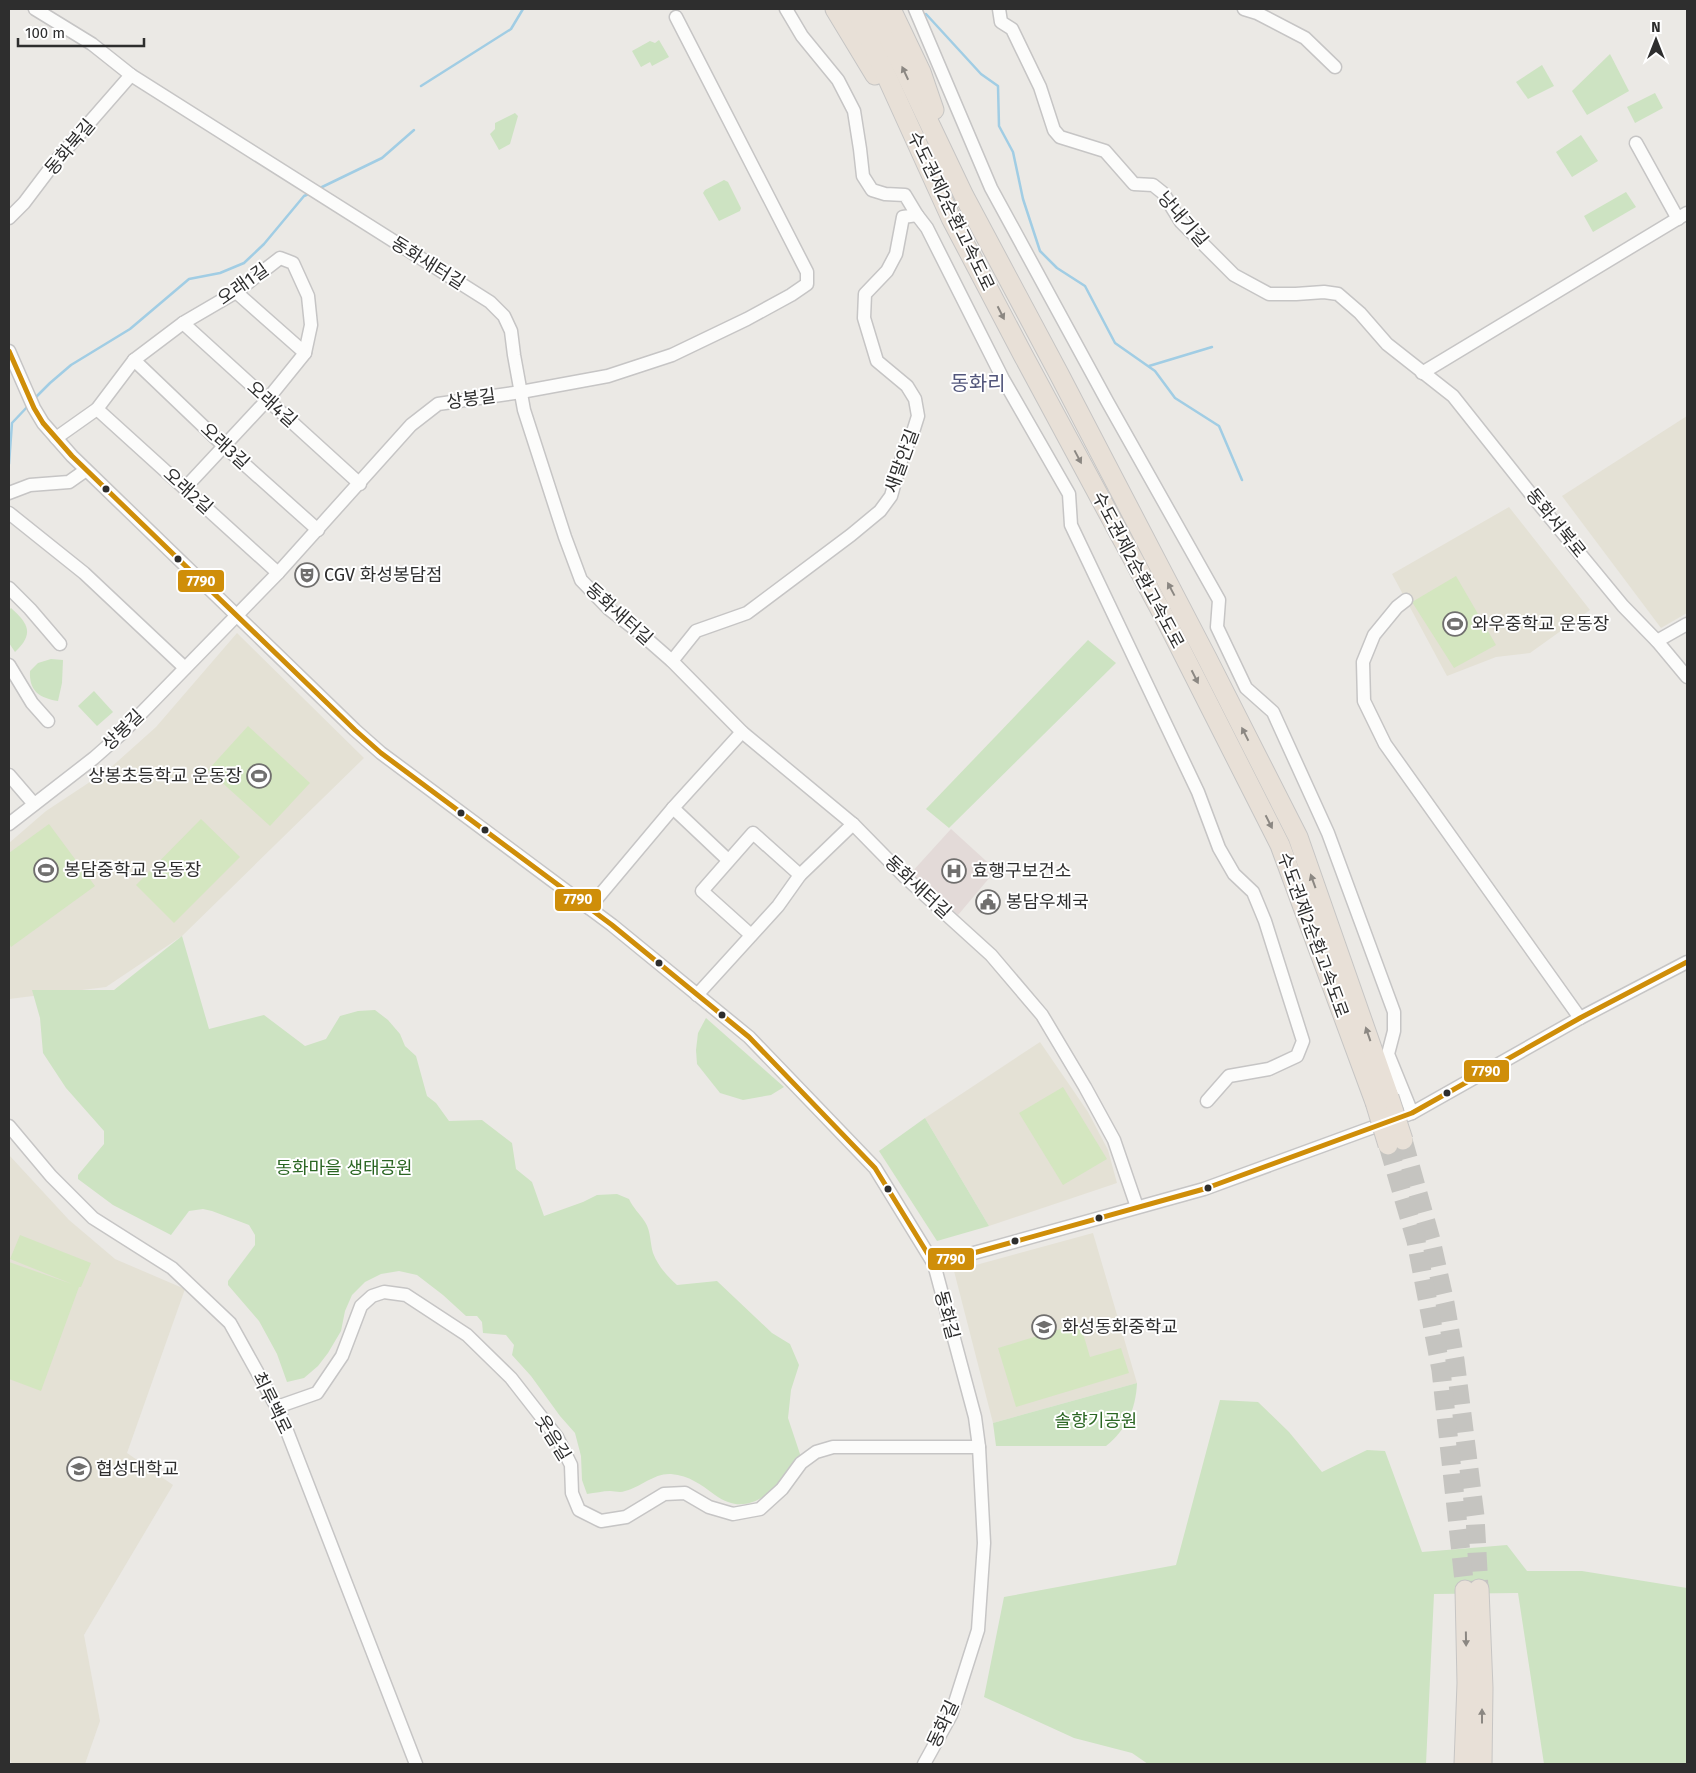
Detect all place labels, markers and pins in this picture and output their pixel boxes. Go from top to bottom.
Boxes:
unlabelled marker [101,484,111,494]
unlabelled marker [173,554,183,564]
theatre icon: CGV 화성봉담점 [294,562,320,588]
place label: CGV 화성봉담점 [324,564,443,586]
sports icon: 와우중학교 운동장 [1442,611,1468,637]
place label: 와우중학교 운동장 [1472,613,1609,635]
sports icon: 상봉초등학교 운동장 [246,763,272,789]
place label: 상봉초등학교 운동장 [88,765,242,787]
unlabelled marker [456,808,466,818]
unlabelled marker [480,825,490,835]
sports icon: 봉담중학교 운동장 [33,857,59,883]
hospital icon: 효행구보건소 [941,858,967,884]
place label: 봉담중학교 운동장 [64,859,201,881]
place label: 효행구보건소 [972,860,1071,882]
public building icon: 봉담우체국 [975,889,1001,915]
place label: 봉담우체국 [1006,891,1089,913]
unlabelled marker [654,958,664,968]
unlabelled marker [717,1010,727,1020]
unlabelled marker [1442,1088,1452,1098]
unlabelled marker [1203,1183,1213,1193]
unlabelled marker [883,1184,893,1194]
unlabelled marker [1094,1213,1104,1223]
unlabelled marker [1010,1236,1020,1246]
school or university icon: 화성동화중학교 [1031,1314,1057,1340]
place label: 화성동화중학교 [1062,1316,1178,1338]
school or university icon: 협성대학교 [66,1456,92,1482]
place label: 협성대학교 [96,1458,179,1480]

